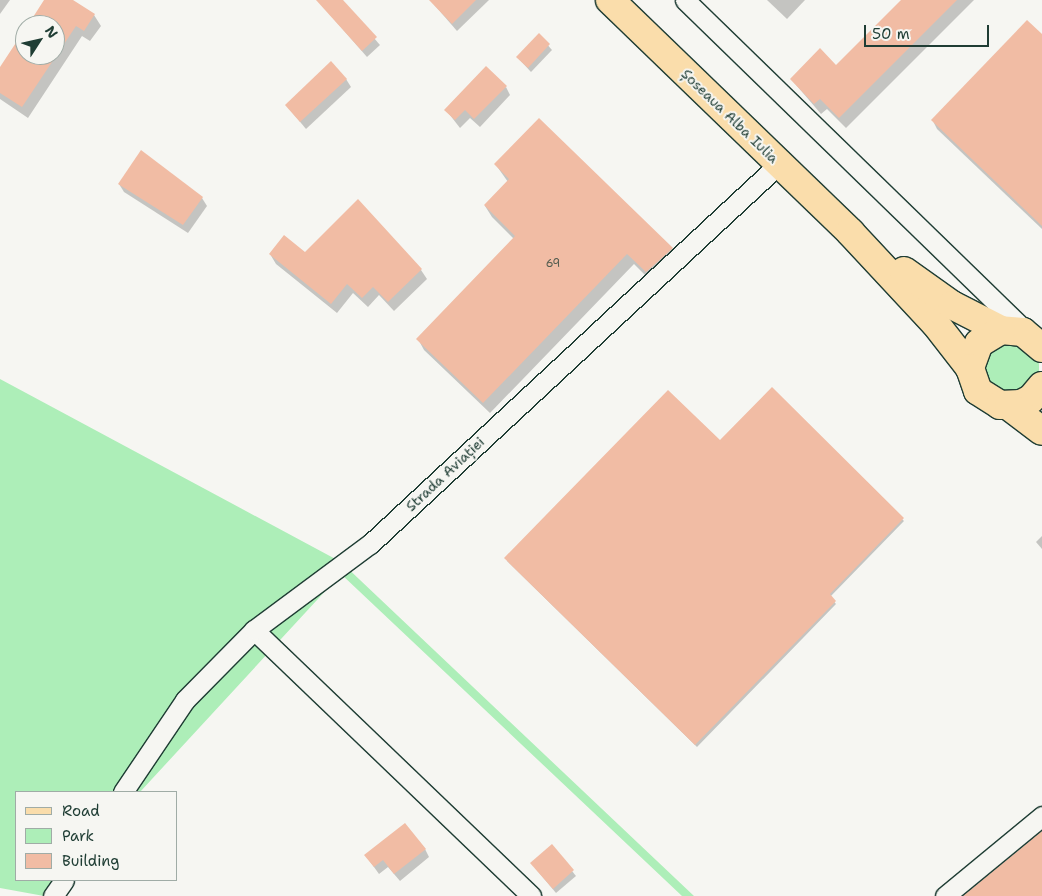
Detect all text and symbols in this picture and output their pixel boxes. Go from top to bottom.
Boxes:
north arrow [15,15,65,65]
scale bar [867,15,992,47]
text: N [41,22,62,42]
text: 50 m [872,24,910,44]
street label: Șoseaua Alba Iulia [678,65,782,167]
house number: 69 [546,257,560,271]
street label: Strada Aviației [402,433,488,515]
legend [15,791,178,881]
text: Road [62,801,100,821]
text: Park [62,826,94,846]
text: Building [62,851,119,871]

